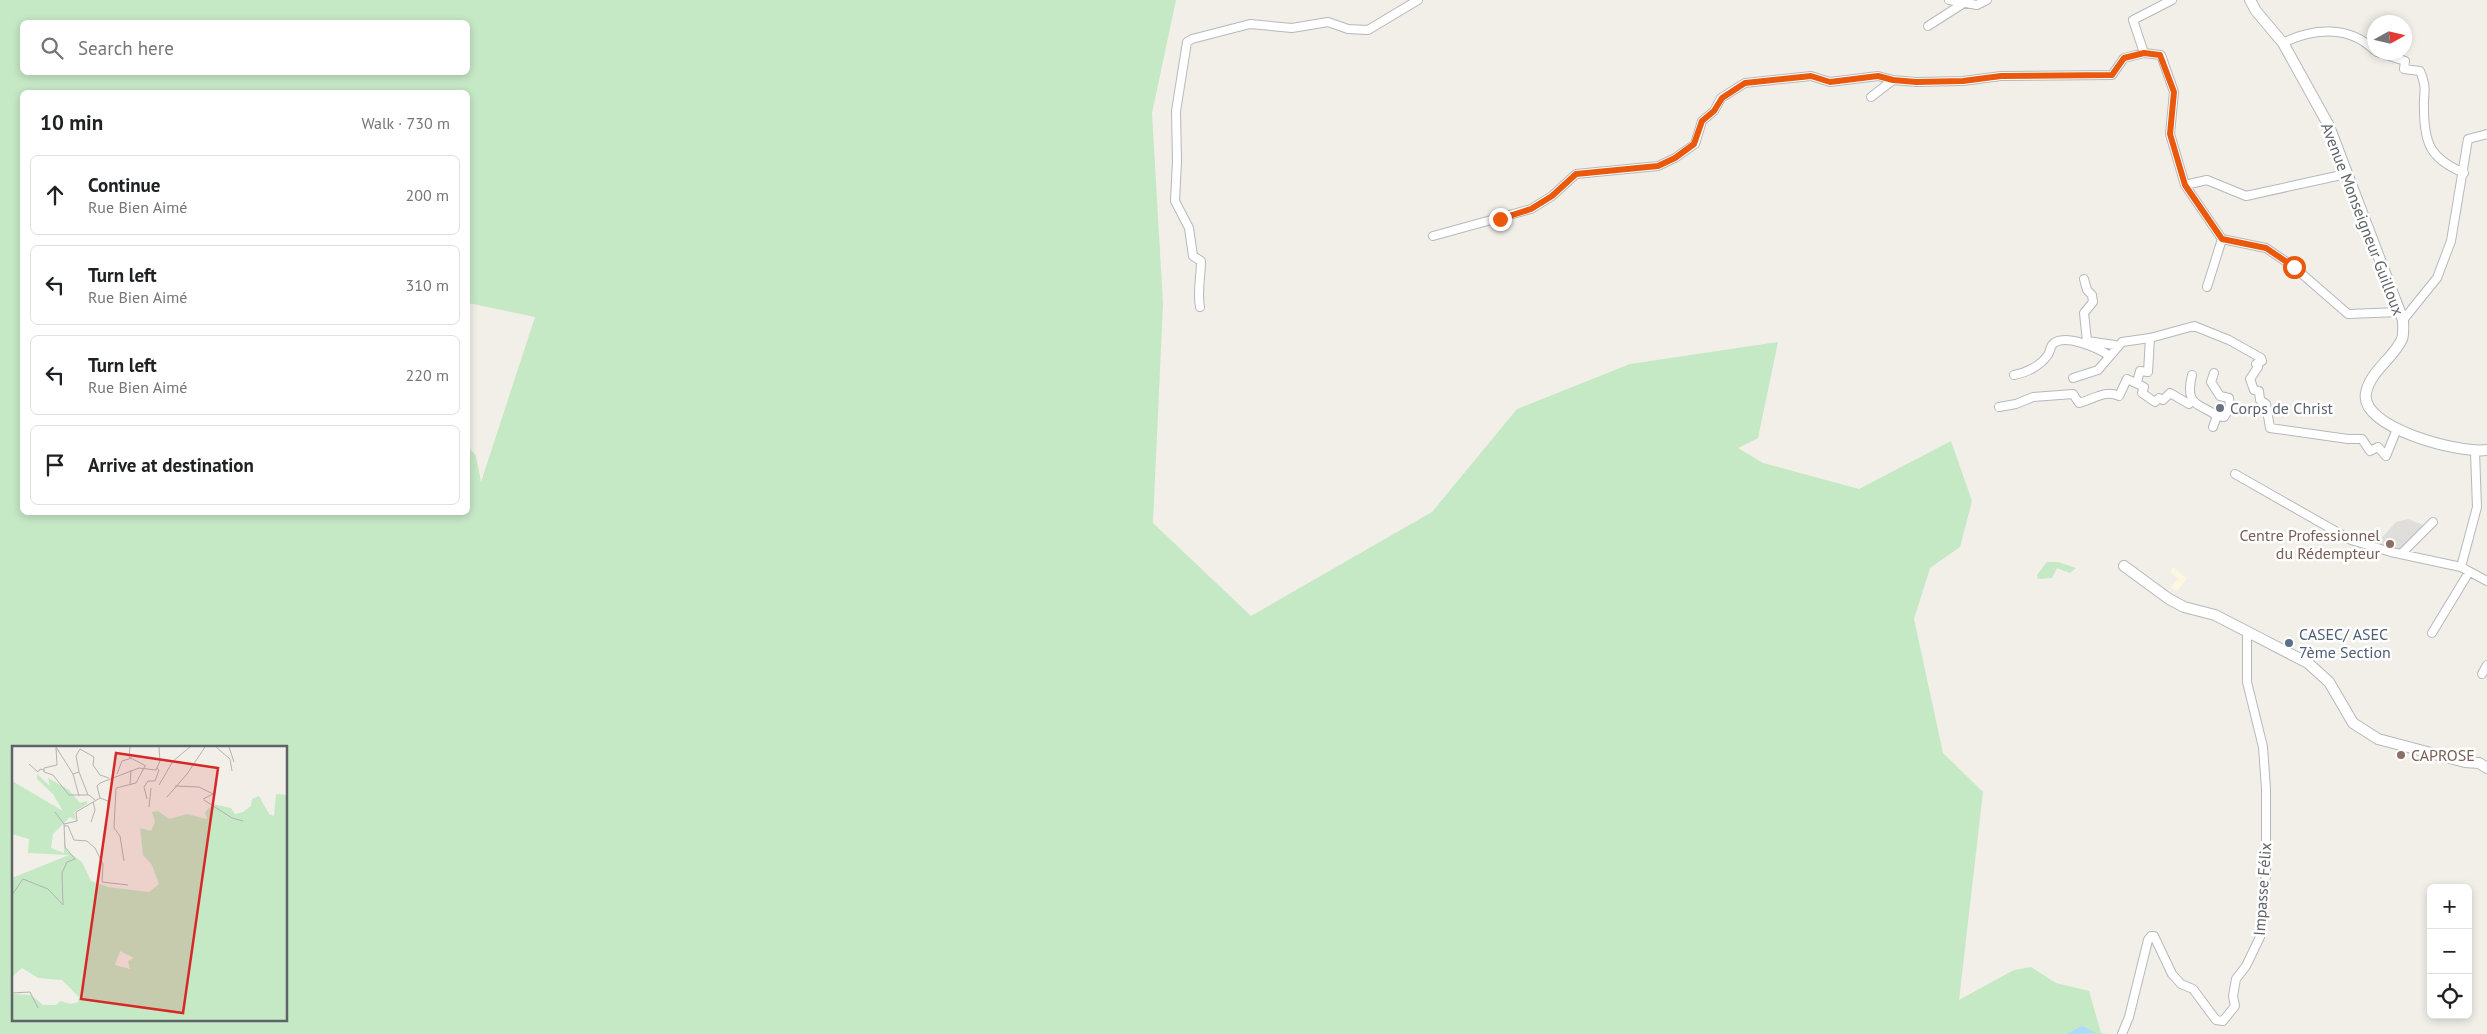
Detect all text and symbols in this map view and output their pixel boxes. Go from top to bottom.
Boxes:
north arrow [2367,15,2412,60]
search box [20,20,470,75]
icon: search [38,34,66,62]
text: Search here [78,36,174,60]
text: 10 min [40,109,103,136]
text: Walk · 730 m [361,113,450,133]
street label: Avenue Monseigneur Guilloux [2317,120,2409,318]
text: Continue [88,173,160,197]
icon: ahead [41,181,69,209]
text: 200 m [406,185,449,205]
text: Rue Bien Aimé [88,197,187,217]
route end [1489,208,1512,231]
route start [2283,256,2306,279]
text: Turn left [88,263,157,287]
icon: left [41,271,69,299]
text: 310 m [406,275,449,295]
text: Rue Bien Aimé [88,287,187,307]
text: Turn left [88,353,157,377]
icon: left [41,361,69,389]
text: 220 m [406,365,449,385]
text: Rue Bien Aimé [88,377,187,397]
place label: Corps de Christ [2230,398,2334,418]
marker: Corps de Christ [2214,402,2226,414]
icon: arrive [41,451,69,479]
text: Arrive at destination [88,453,254,477]
place label: Centre Professionnel du Rédempteur [2239,525,2381,563]
marker: Centre Professionnel du Rédempteur [2384,538,2396,550]
place label: CASEC/ ASEC 7ème Section [2299,624,2391,662]
marker: CASEC/ ASEC 7ème Section [2283,637,2295,649]
place label: CAPROSE [2411,745,2475,765]
inset map [12,746,288,1022]
marker: CAPROSE [2395,749,2407,761]
street label: Impasse Félix [2249,842,2275,936]
map controls [2427,884,2472,1019]
button: + [2427,884,2472,929]
button: − [2427,929,2472,974]
button: locate [2427,974,2472,1019]

